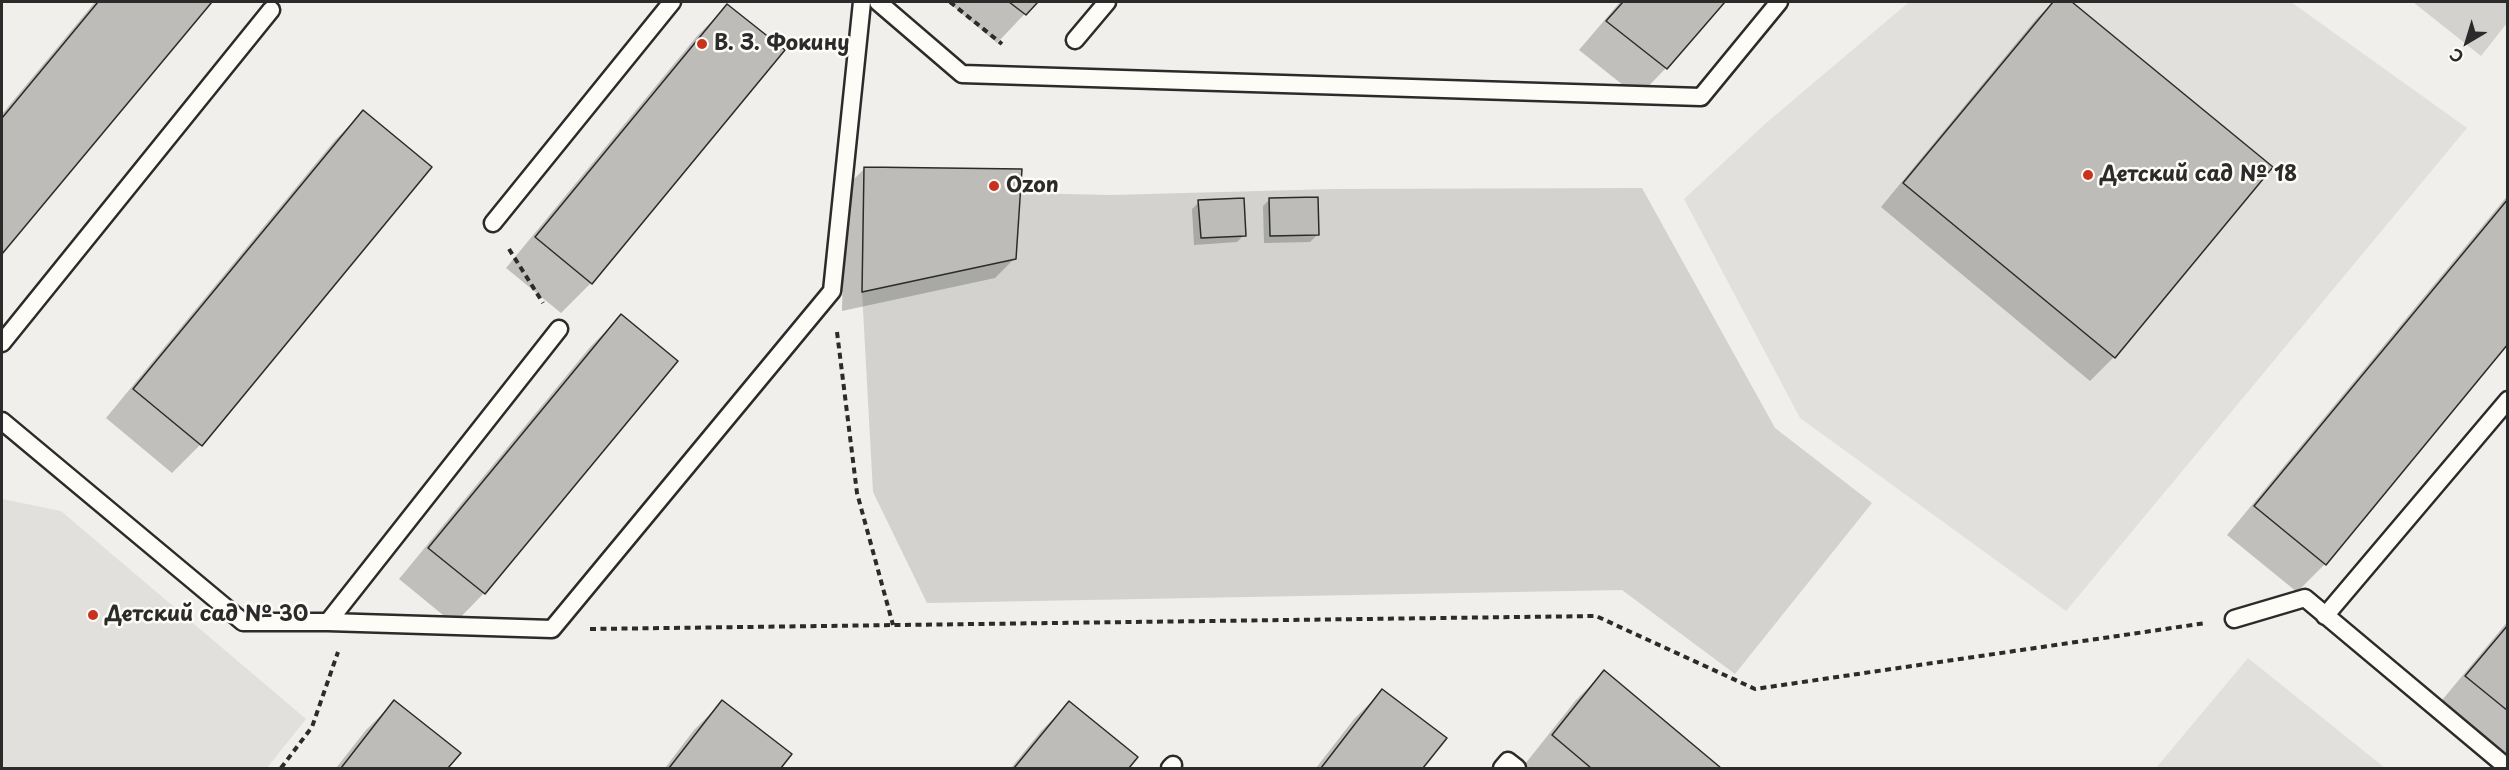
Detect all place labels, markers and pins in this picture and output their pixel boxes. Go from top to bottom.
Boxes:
place label: В. З. Фокину [714,31,850,57]
marker: В. З. Фокину [695,37,709,51]
place label: Детский сад № 18 [2100,162,2297,188]
marker: Детский сад № 18 [2081,168,2095,182]
place label: Ozon [1006,173,1059,199]
marker: Ozon [987,179,1001,193]
place label: Детский сад № 30 [105,602,308,628]
marker: Детский сад № 30 [86,608,100,622]

